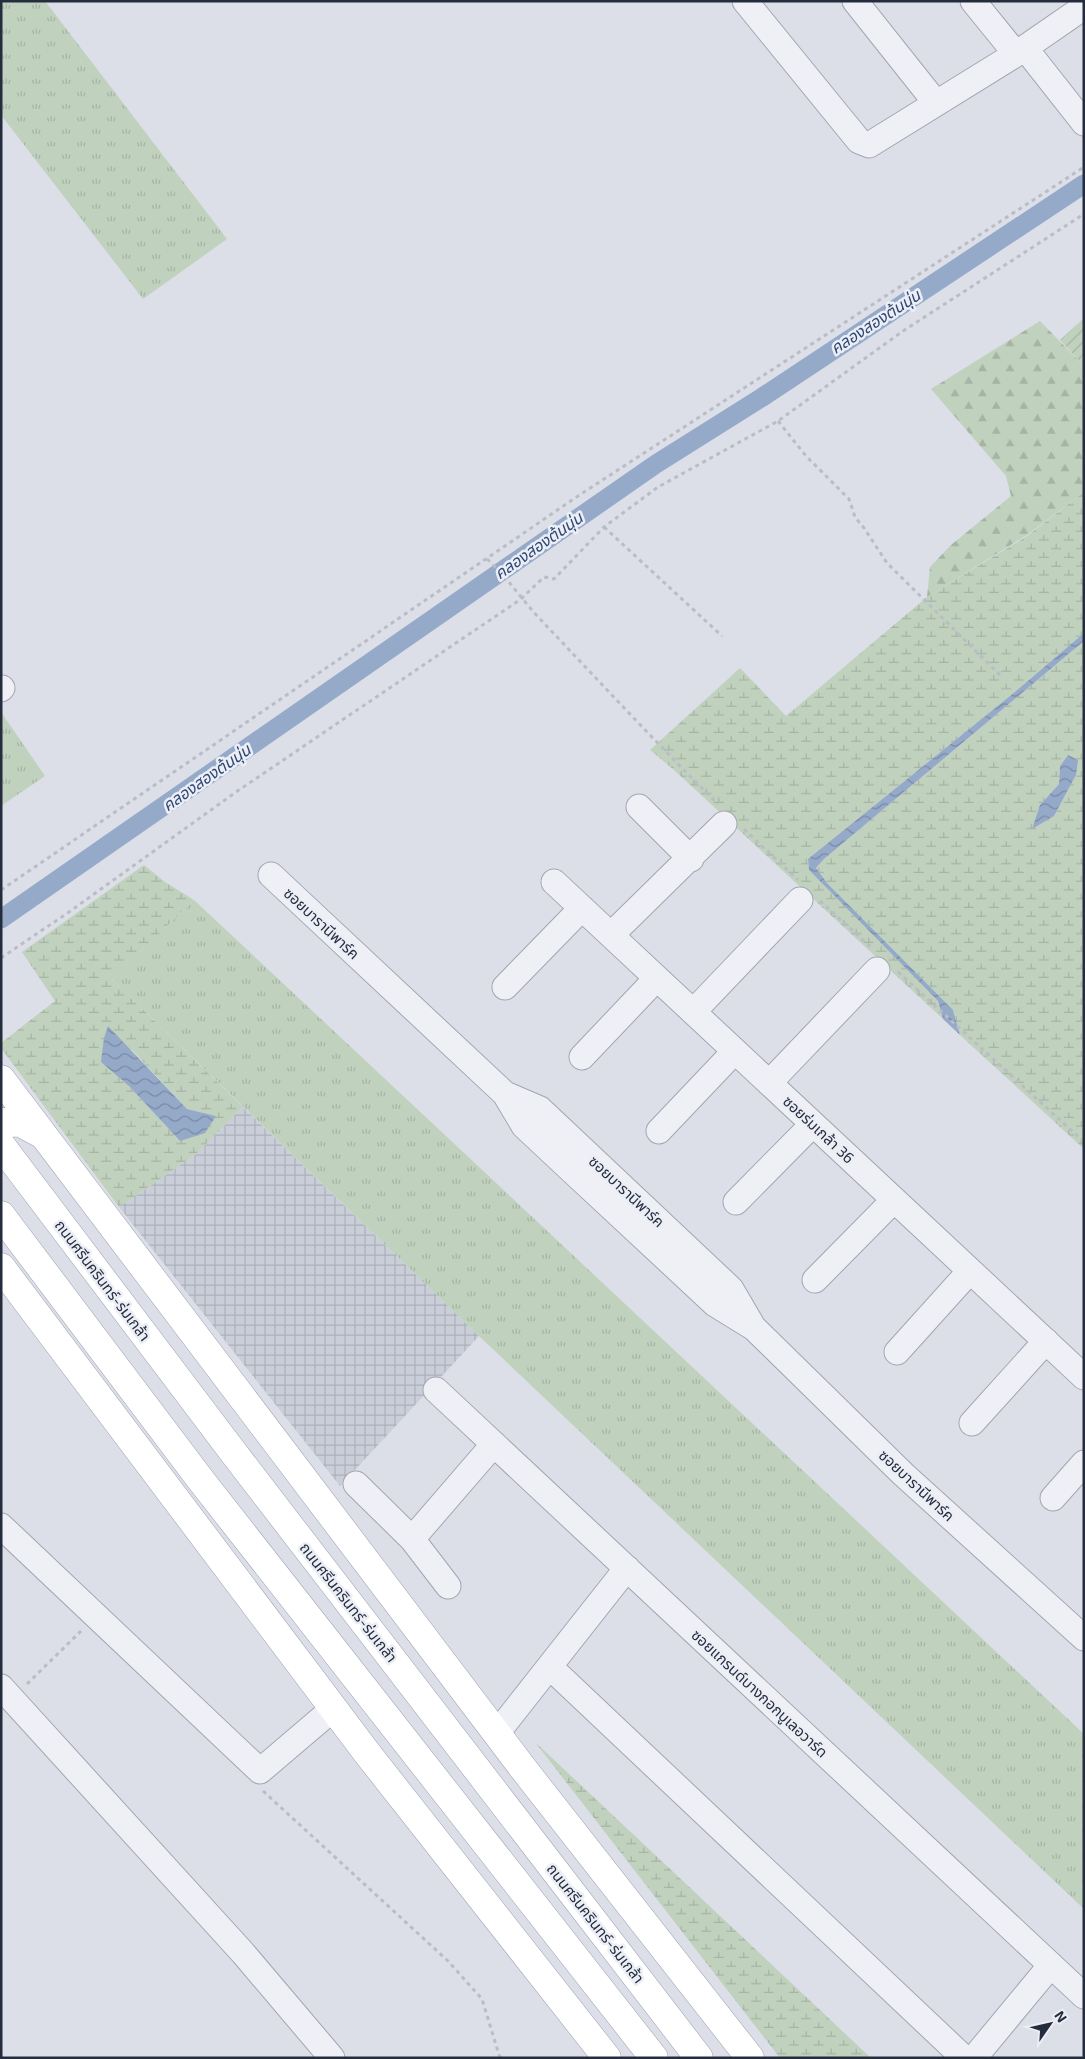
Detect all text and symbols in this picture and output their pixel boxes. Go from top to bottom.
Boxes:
water label: คลองสองต้นนุ่น [827,284,926,359]
water label: คลองสองต้นนุ่น [490,507,588,584]
water label: คลองสองต้นนุ่น [158,739,256,816]
street label: ซอยบารานีพาร์ค [281,883,363,963]
street label: ซอยร่มเกล้า 36 [780,1091,858,1167]
street label: ซอยบารานีพาร์ค [586,1151,668,1231]
street label: ถนนศรีนครินทร์-ร่มเกล้า [52,1216,154,1344]
street label: ซอยบารานีพาร์ค [876,1445,958,1525]
street label: ถนนศรีนครินทร์-ร่มเกล้า [297,1539,401,1665]
street label: ซอยแกรนด์บางกอกบูเลอวาร์ด [688,1625,832,1762]
street label: ถนนศรีนครินทร์-ร่มเกล้า [544,1860,648,1986]
north arrow [1025,1999,1075,2049]
text: N [1051,2008,1071,2025]

